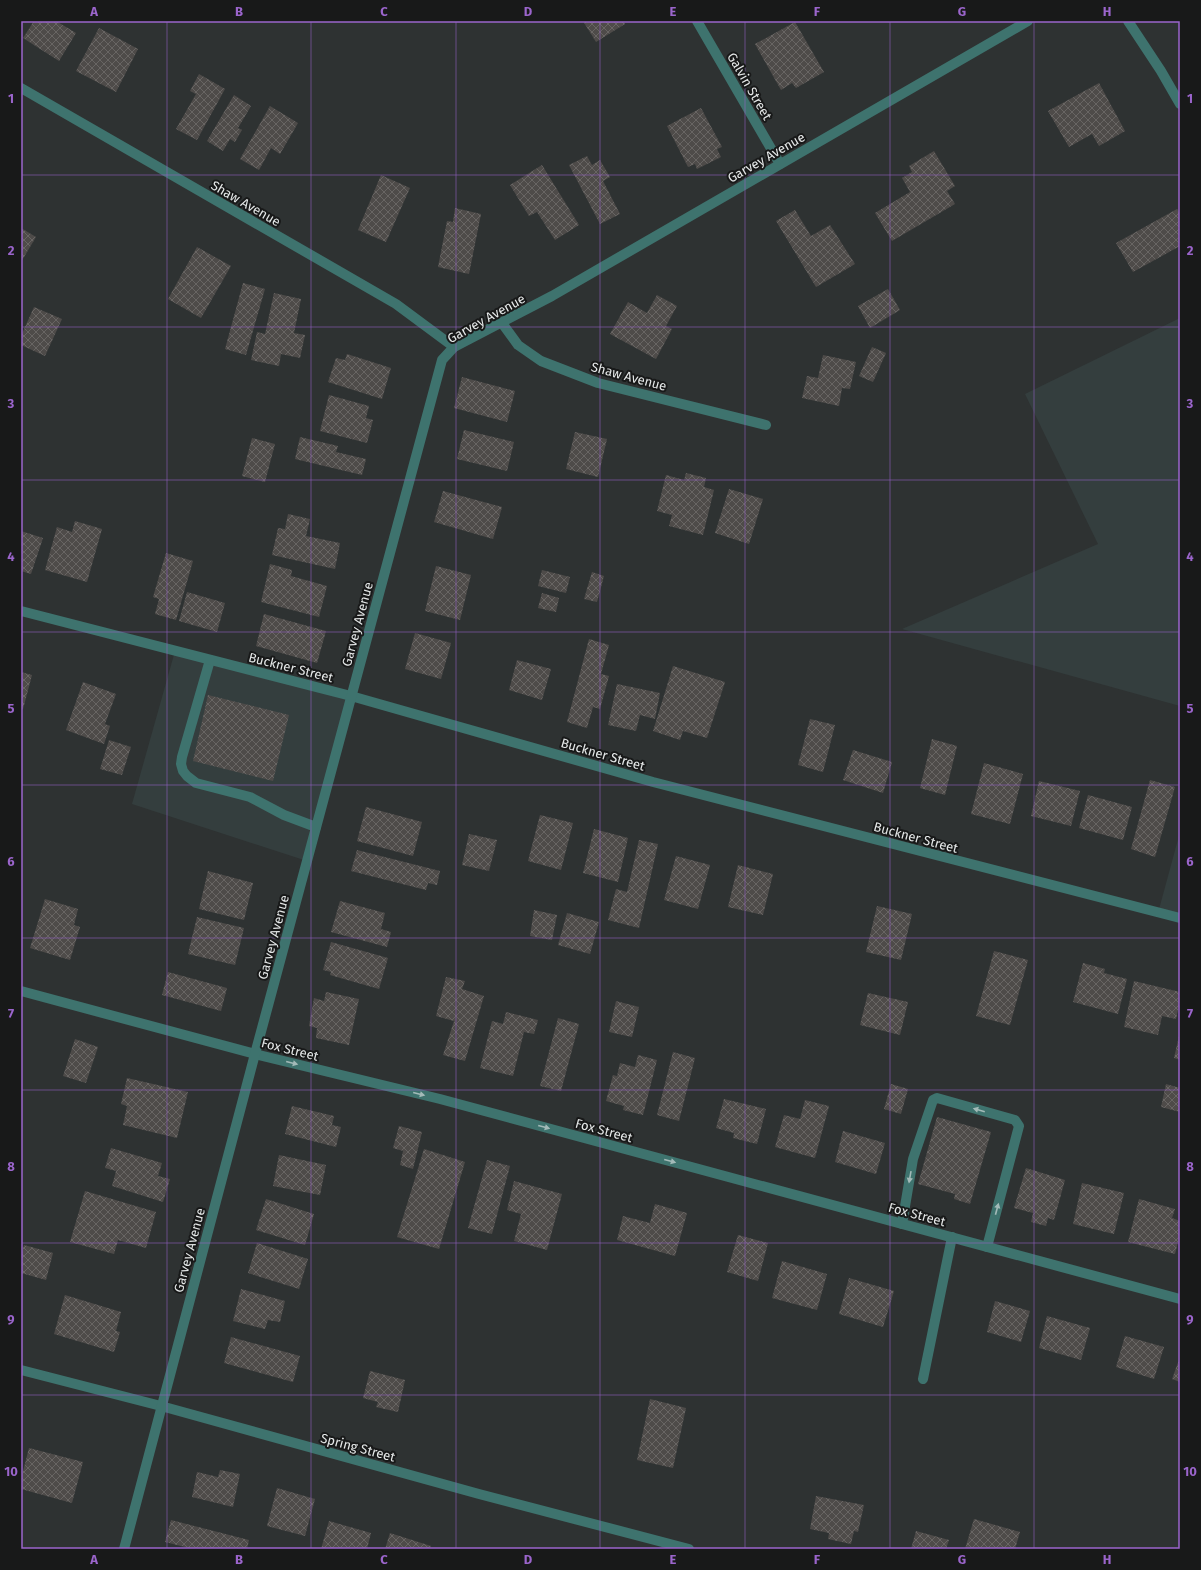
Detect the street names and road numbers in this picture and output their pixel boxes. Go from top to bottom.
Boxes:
street label: Galvin Street [724,50,775,123]
street label: Garvey Avenue [725,129,808,186]
street label: Shaw Avenue [208,178,283,229]
street label: Garvey Avenue [445,291,528,346]
street label: Shaw Avenue [589,359,668,394]
street label: Garvey Avenue [339,580,376,668]
street label: Buckner Street [247,650,335,685]
street label: Buckner Street [559,735,647,774]
street label: Buckner Street [872,819,960,856]
street label: Garvey Avenue [255,893,292,981]
street label: Fox Street [260,1035,320,1064]
street label: Fox Street [574,1116,634,1145]
street label: Fox Street [887,1200,947,1229]
street label: Garvey Avenue [171,1206,208,1294]
street label: Spring Street [319,1430,397,1465]

